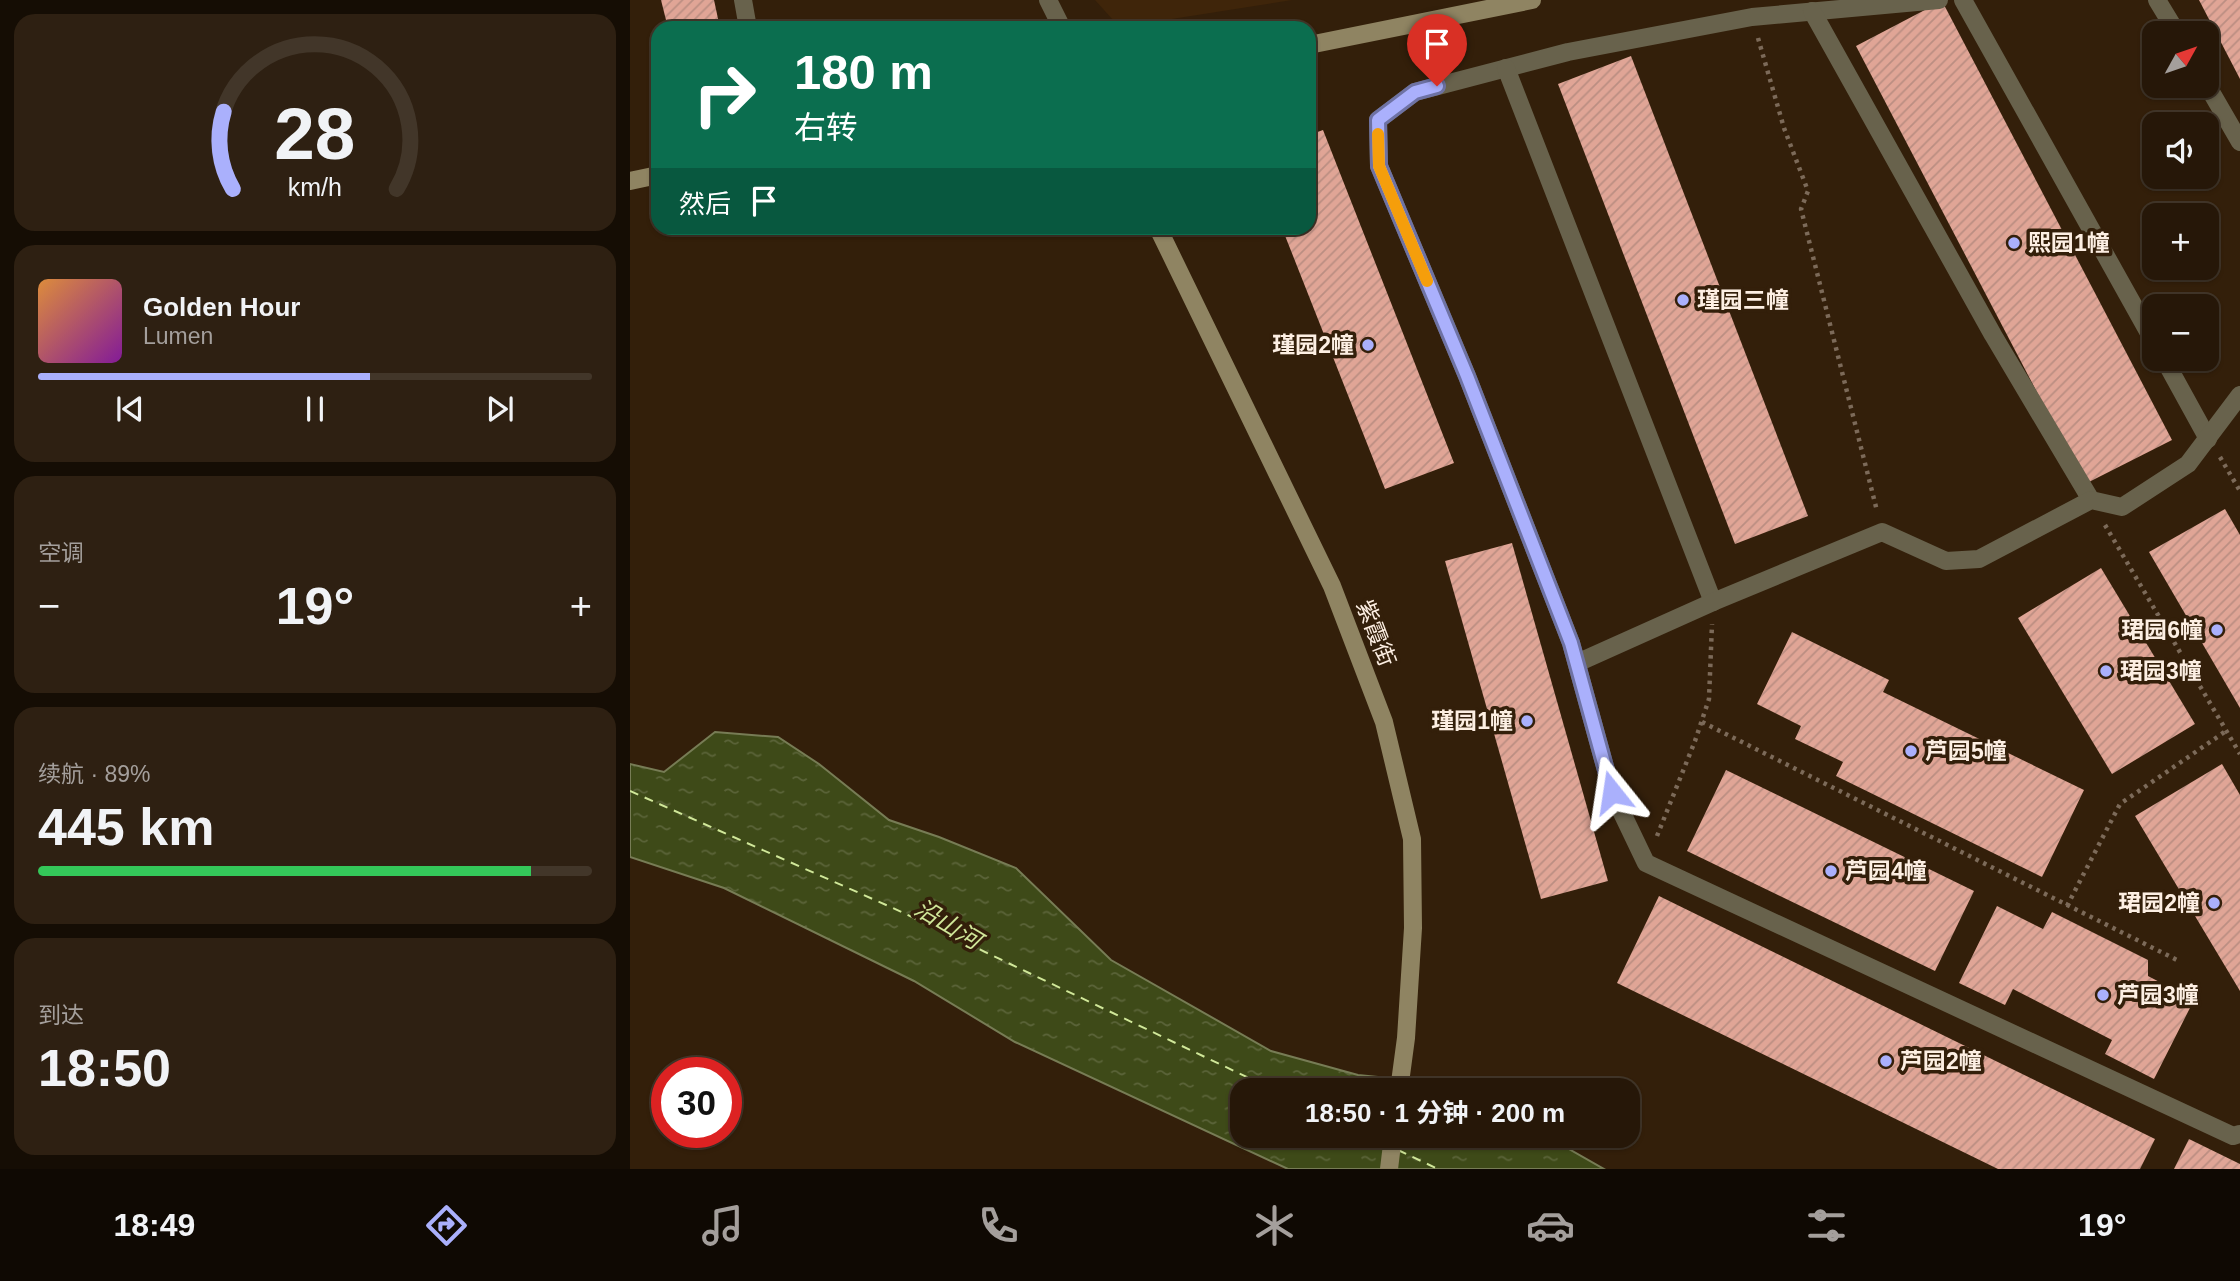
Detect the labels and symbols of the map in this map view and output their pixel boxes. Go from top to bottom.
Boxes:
pin [1407,14,1467,86]
north arrow [2142,21,2219,98]
place label: 熙园1幢 [2028,230,2110,256]
marker: 熙园1幢 [2006,235,2022,251]
place label: 瑾园三幢 [1697,287,1789,313]
marker: 瑾园三幢 [1675,292,1691,308]
place label: 瑾园2幢 [1272,332,1354,358]
marker: 瑾园2幢 [1360,337,1376,353]
street label: 紫霞街 [1351,596,1401,670]
place label: 珺园6幢 [2121,617,2203,643]
marker: 珺园6幢 [2209,622,2225,638]
place label: 珺园3幢 [2120,658,2202,684]
marker: 珺园3幢 [2098,663,2114,679]
place label: 瑾园1幢 [1431,708,1513,734]
marker: 瑾园1幢 [1519,713,1535,729]
place label: 芦园5幢 [1925,738,2007,764]
marker: 芦园5幢 [1903,743,1919,759]
position arrow [1575,755,1649,829]
place label: 芦园4幢 [1845,858,1927,884]
marker: 芦园4幢 [1823,863,1839,879]
place label: 珺园2幢 [2118,890,2200,916]
water label: 沿山河 [910,894,989,956]
marker: 珺园2幢 [2206,895,2222,911]
place label: 芦园3幢 [2117,982,2199,1008]
marker: 芦园3幢 [2095,987,2111,1003]
place label: 芦园2幢 [1900,1048,1982,1074]
marker: 芦园2幢 [1878,1053,1894,1069]
speed limit sign: 30 [651,1057,742,1148]

